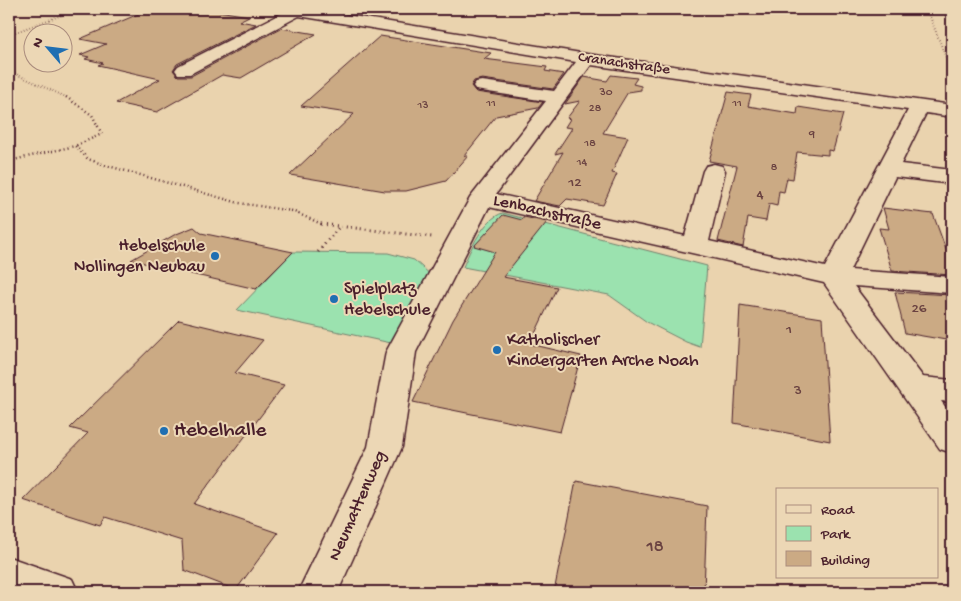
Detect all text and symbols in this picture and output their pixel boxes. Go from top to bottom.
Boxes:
north arrow [22,22,72,72]
text: N [29,35,48,51]
street label: Cranachstraße [577,49,671,79]
house number: 30 [598,86,613,100]
house number: 11 [485,97,496,111]
house number: 11 [731,97,742,111]
house number: 13 [416,99,429,113]
house number: 28 [589,102,602,116]
house number: 9 [808,128,815,142]
house number: 18 [583,137,596,151]
house number: 14 [576,156,588,170]
house number: 8 [771,161,778,175]
house number: 12 [567,174,582,192]
house number: 4 [756,186,764,204]
street label: Lenbachstraße [491,190,604,236]
place label: Hebelschule Nollingen Neubau [74,236,206,278]
marker: Hebelschule Nollingen Neubau [209,250,221,262]
place label: Spielplatz Hebelschule [344,279,431,321]
marker: Spielplatz Hebelschule [328,293,340,305]
house number: 26 [912,300,927,318]
house number: 1 [785,321,792,339]
place label: Katholischer Kindergarten Arche Noah [507,330,699,372]
marker: Katholischer Kindergarten Arche Noah [491,344,503,356]
house number: 3 [793,382,802,400]
place label: Hebelhalle [174,419,268,444]
marker: Hebelhalle [158,425,170,437]
street label: Neumattenweg [324,448,392,564]
legend [776,488,938,578]
text: Road [821,502,855,520]
text: Park [820,526,851,544]
house number: 18 [645,537,664,558]
text: Building [820,552,870,570]

